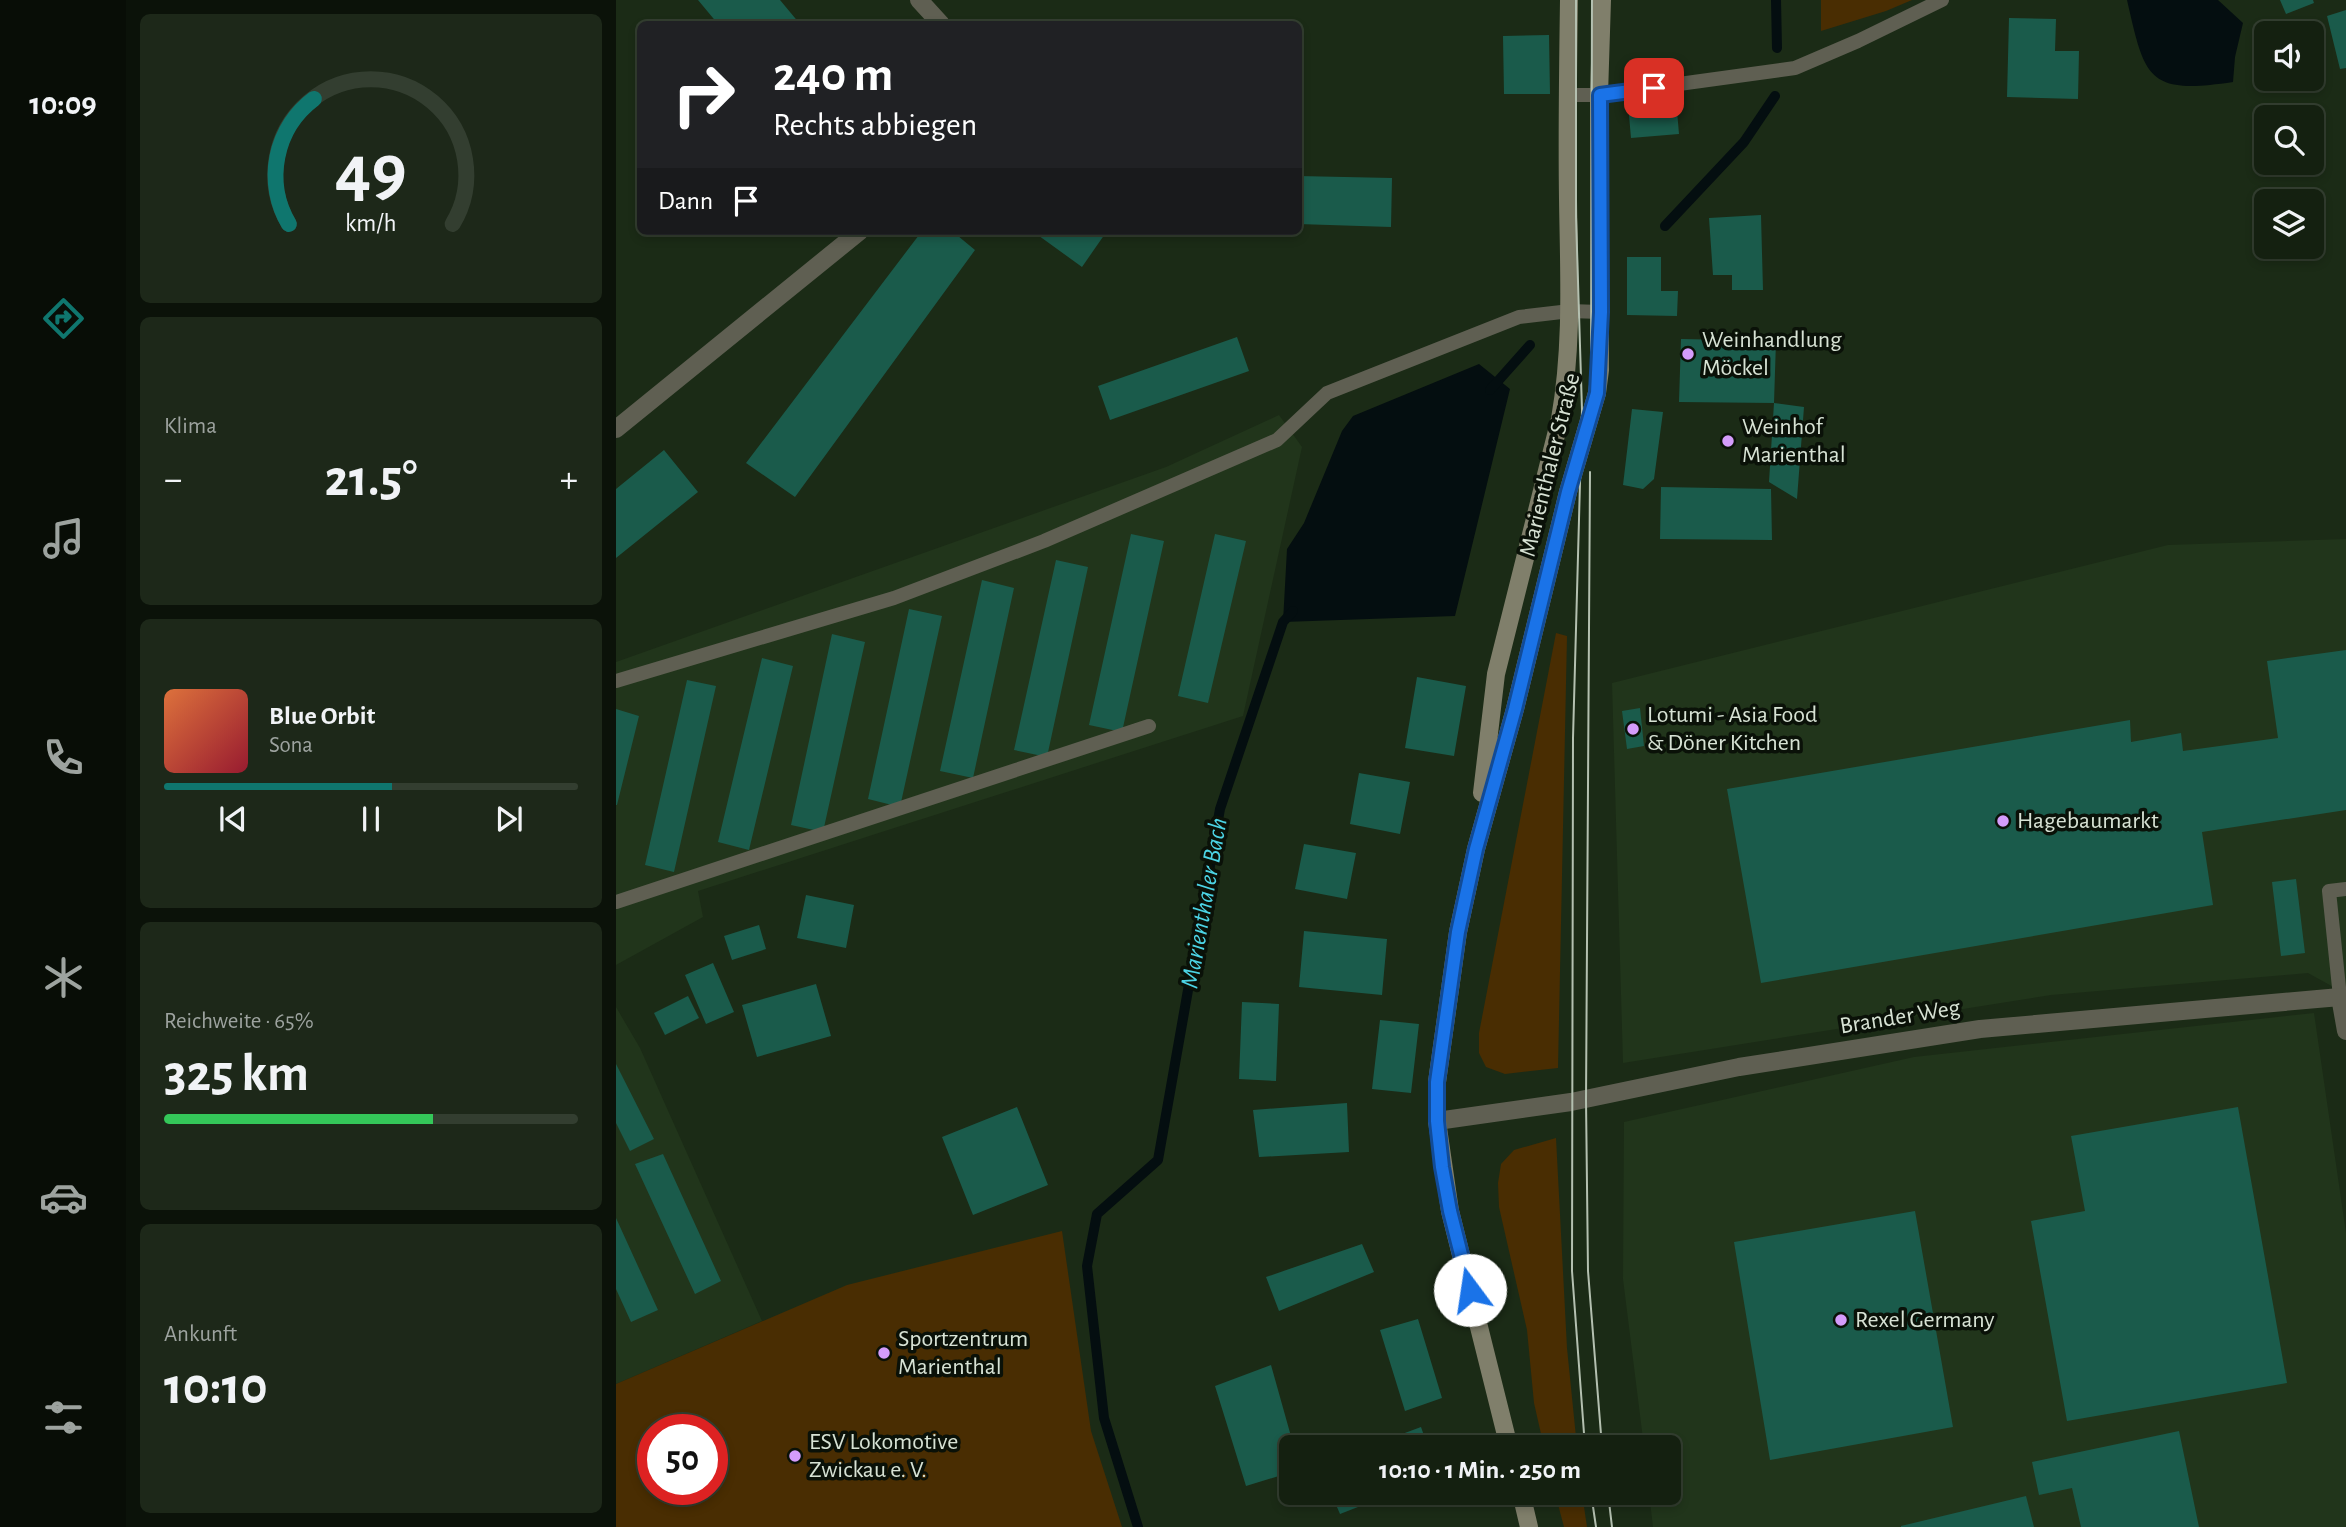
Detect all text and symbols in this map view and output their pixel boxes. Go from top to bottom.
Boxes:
map controls [2254,21,2324,259]
button: sound [2254,21,2324,91]
icon: right [658,49,749,140]
text: 240 m [773,51,893,100]
pin [1624,58,1684,118]
icon: arrive [1635,69,1673,107]
text: 10:09 [29,88,97,120]
button: search [2254,105,2324,175]
text: Rechts abbiegen [773,109,977,141]
text: 49 [335,137,407,210]
icon: arrive [727,182,765,220]
text: Dann [658,188,713,214]
button: layers [2254,189,2324,259]
text: km/h [345,211,397,236]
icon: directions [39,294,88,343]
place label: Weinhandlung Möckel [1702,328,1842,380]
marker: Weinhandlung Möckel [1680,346,1696,362]
street label: Marienthaler Straße [1516,371,1584,559]
text: Klima [164,415,217,438]
place label: Weinhof Marienthal [1742,415,1846,467]
marker: Weinhof Marienthal [1720,433,1736,449]
text: 21.5° [325,453,417,505]
text: − [164,461,182,499]
text: + [560,461,578,499]
icon: music [39,514,88,563]
text: Blue Orbit [269,703,375,729]
place label: Lotumi - Asia Food & Döner Kitchen [1647,703,1818,755]
marker: Lotumi - Asia Food & Döner Kitchen [1625,721,1641,737]
icon: phone [39,733,88,782]
text: Sona [269,734,313,757]
icon: previous [214,800,252,838]
icon: pause [352,800,390,838]
icon: next [490,800,528,838]
place label: Hagebaumarkt [2017,809,2159,833]
marker: Hagebaumarkt [1995,813,2011,829]
water label: Marienthaler Bach [1176,816,1232,990]
icon: climate [39,953,88,1002]
street label: Brander Weg [1838,996,1962,1038]
text: Reichweite · 65% [164,1010,314,1033]
text: 325 km [164,1048,309,1100]
icon: car [39,1173,88,1222]
position arrow [1433,1253,1507,1327]
place label: Rexel Germany [1855,1308,1995,1332]
marker: Rexel Germany [1833,1312,1849,1328]
text: Ankunft [164,1323,237,1346]
place label: Sportzentrum Marienthal [898,1327,1028,1379]
marker: Sportzentrum Marienthal [876,1345,892,1361]
text: 10:10 [164,1361,268,1413]
icon: filters [39,1393,88,1442]
speed limit sign: 50 [637,1414,728,1505]
place label: ESV Lokomotive Zwickau e. V. [809,1430,958,1482]
marker: ESV Lokomotive Zwickau e. V. [787,1448,803,1464]
text: 10:10 · 1 Min. · 250 m [1379,1457,1581,1483]

